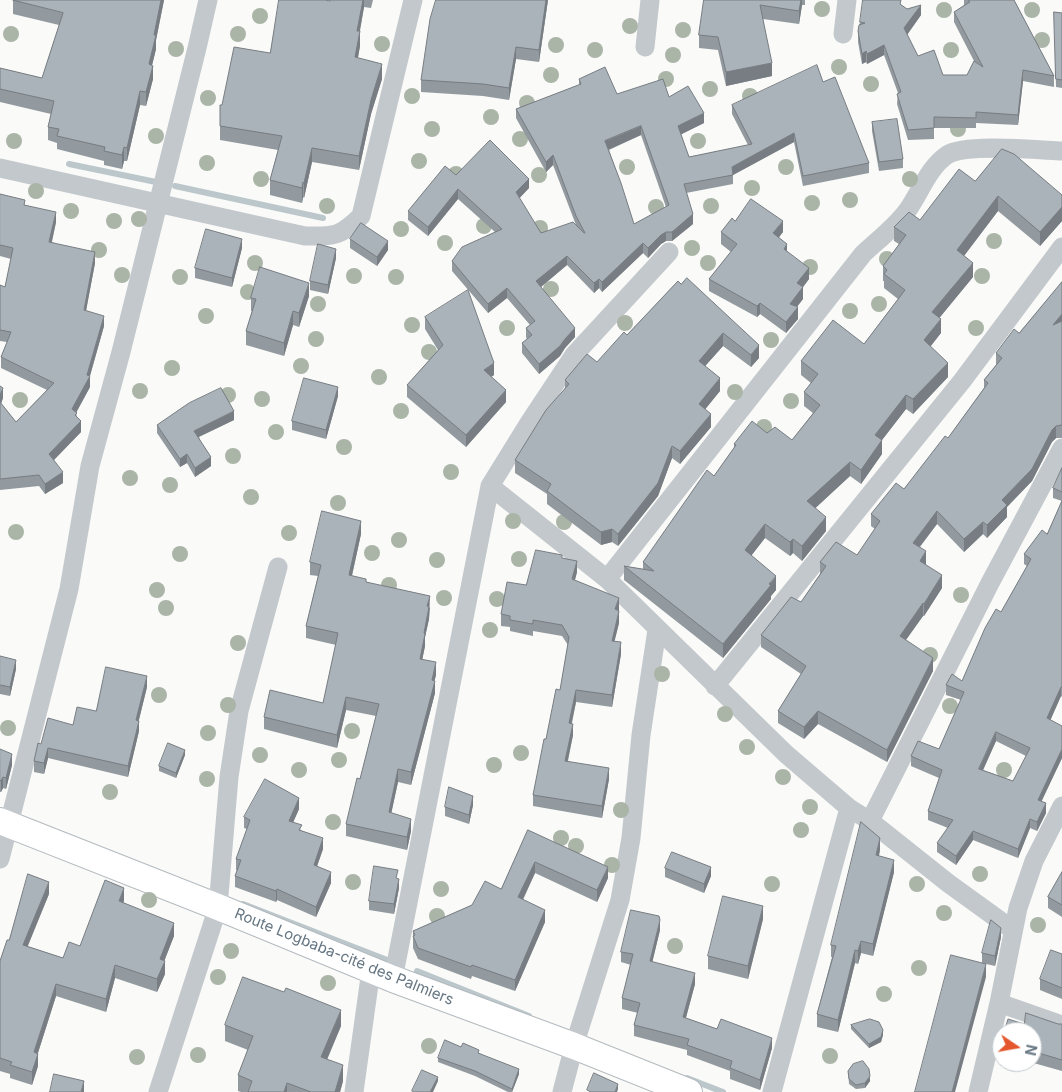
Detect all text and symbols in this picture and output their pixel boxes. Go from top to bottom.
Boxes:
street label: Route Logbaba-cité des Palmiers [232,905,456,1009]
north arrow [992,1022,1042,1072]
text: N [1022,1043,1041,1057]

